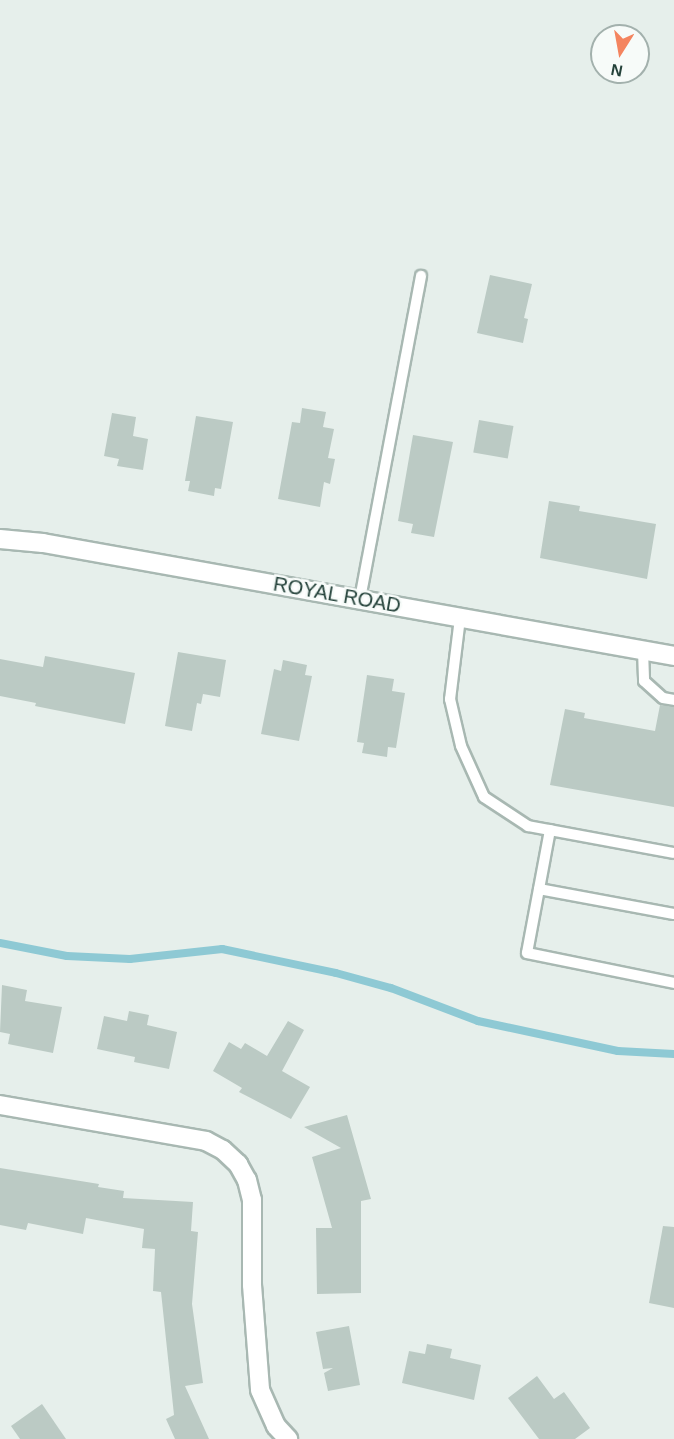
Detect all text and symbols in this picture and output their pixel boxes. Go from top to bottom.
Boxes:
north arrow [590,24,650,84]
text: N [610,61,624,80]
street label: ROYAL ROAD [271,572,403,618]

